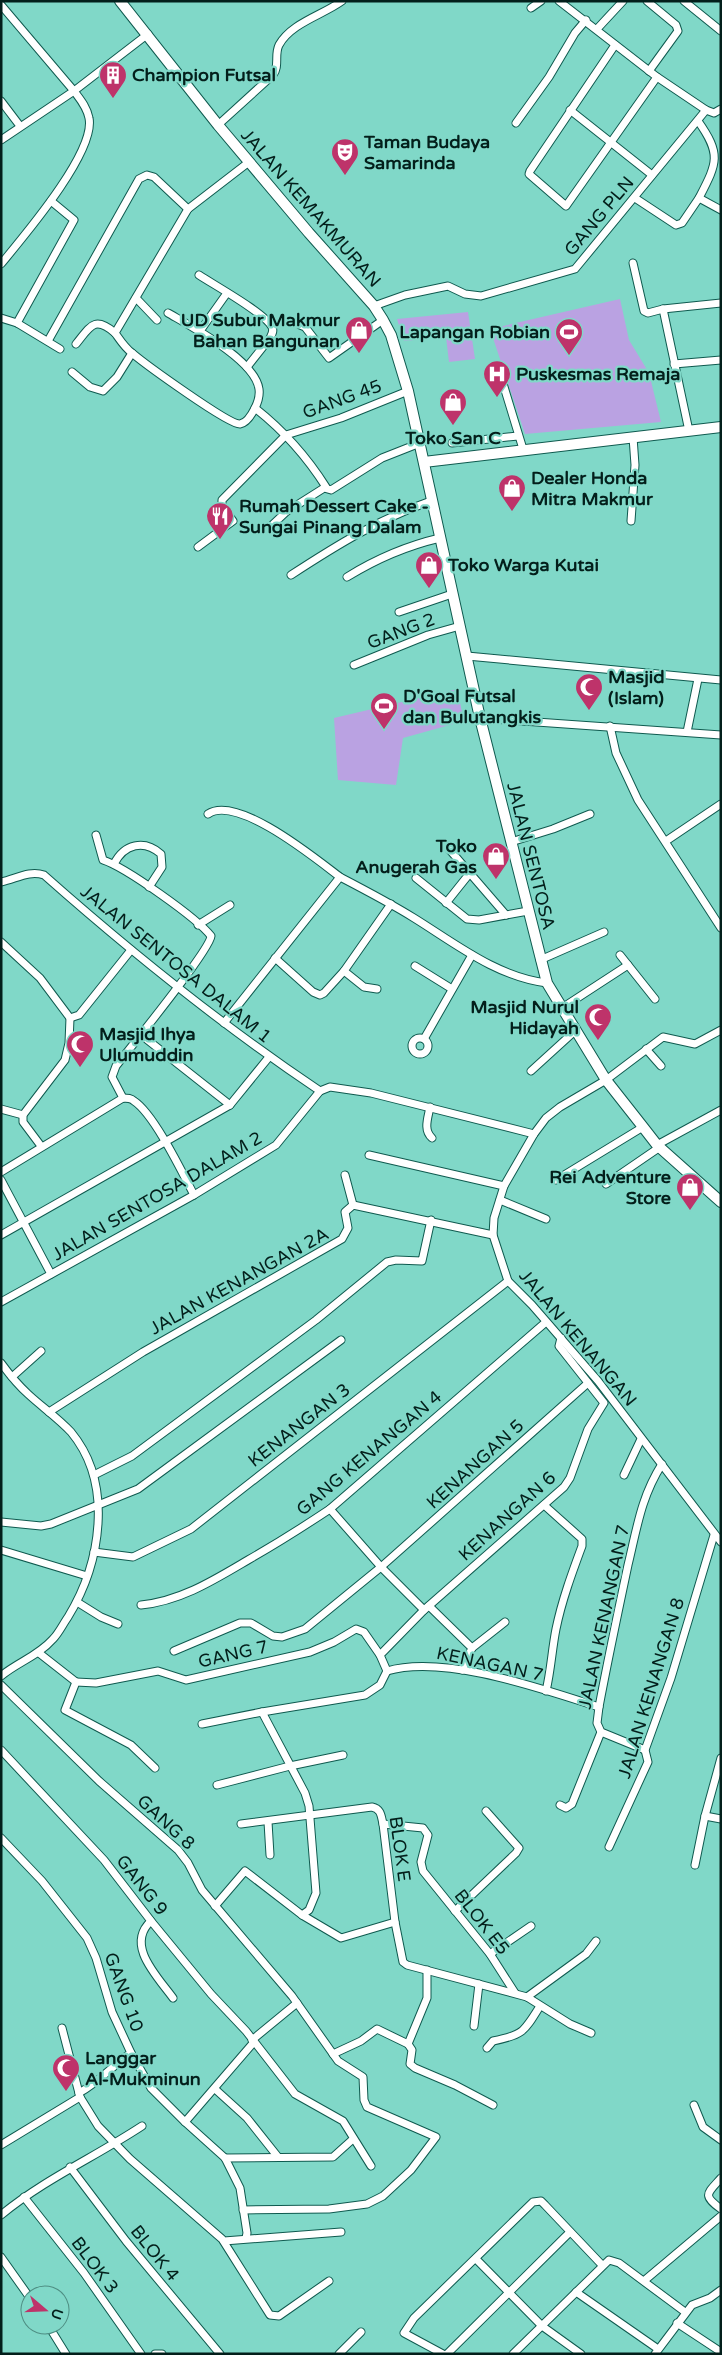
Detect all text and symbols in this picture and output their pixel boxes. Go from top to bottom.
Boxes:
building icon: Champion Futsal [98,60,128,99]
place label: Champion Futsal [132,64,276,86]
street label: JALAN KEMAKMURAN [236,124,386,292]
place label: Taman Budaya Samarinda [363,131,490,174]
theatre icon: Taman Budaya Samarinda [330,137,360,176]
street label: GANG PLN [559,172,639,260]
place label: UD Subur Makmur Bahan Bangunan [181,309,341,352]
shop icon: UD Subur Makmur Bahan Bangunan [344,315,374,354]
sports icon: Lapangan Robian [554,317,584,356]
place label: Lapangan Robian [399,321,550,343]
hospital icon: Puskesmas Remaja [482,359,512,398]
place label: Puskesmas Remaja [516,363,680,385]
street label: GANG 45 [300,375,384,423]
shop icon: Toko San C [438,387,468,426]
place label: Toko San C [404,427,501,449]
place label: Dealer Honda Mitra Makmur [531,467,654,510]
shop icon: Dealer Honda Mitra Makmur [497,473,527,512]
place label: Rumah Dessert Cake - Sungai Pinang Dalam [239,495,429,538]
restaurant icon: Rumah Dessert Cake - Sungai Pinang Dalam [205,501,235,540]
shop icon: Toko Warga Kutai [414,550,444,589]
place label: Toko Warga Kutai [447,554,599,576]
street label: GANG 2 [364,608,438,654]
place label: Masjid (Islam) [608,666,665,709]
mosque icon: Masjid (Islam) [574,672,604,711]
place label: D'Goal Futsal dan Bulutangkis [403,685,541,728]
sports icon: D'Goal Futsal dan Bulutangkis [369,691,399,730]
street label: JALAN SENTOSA [502,780,560,932]
place label: Toko Anugerah Gas [355,835,477,878]
shop icon: Toko Anugerah Gas [481,841,511,880]
street label: JALAN SENTOSA DALAM 1 [76,880,276,1048]
place label: Masjid Nurul Hidayah [470,996,579,1039]
mosque icon: Masjid Nurul Hidayah [583,1002,613,1041]
place label: Masjid Ihya Ulumuddin [99,1023,196,1066]
mosque icon: Masjid Ihya Ulumuddin [65,1029,95,1068]
street label: JALAN SENTOSA DALAM 2 [48,1127,266,1265]
place label: Rei Adventure Store [549,1166,671,1209]
shop icon: Rei Adventure Store [675,1172,705,1211]
street label: JALAN KENANGAN 2A [146,1223,332,1339]
street label: JALAN KENANGAN [514,1265,642,1411]
street label: KENANGAN 3 [244,1378,354,1472]
street label: GANG KENANGAN 4 [292,1386,446,1520]
street label: KENANGAN 5 [422,1415,528,1513]
street label: KENANGAN 6 [454,1467,560,1565]
street label: JALAN KENANGAN 7 [574,1523,634,1711]
street label: JALAN KENANGAN 8 [613,1595,689,1781]
street label: GANG 7 [196,1635,270,1673]
street label: KENAGAN 7 [435,1642,545,1686]
street label: GANG 8 [132,1790,200,1854]
street label: BLOK E [385,1815,415,1883]
street label: GANG 9 [111,1850,173,1920]
street label: BLOK E5 [450,1885,514,1959]
street label: GANG 10 [100,1950,148,2034]
place label: Langgar Al-Mukminun [85,2047,201,2090]
mosque icon: Langgar Al-Mukminun [51,2053,81,2092]
street label: BLOK 4 [126,2221,184,2285]
street label: BLOK 3 [67,2232,123,2298]
north arrow [20,2285,70,2335]
text: U [47,2306,67,2322]

